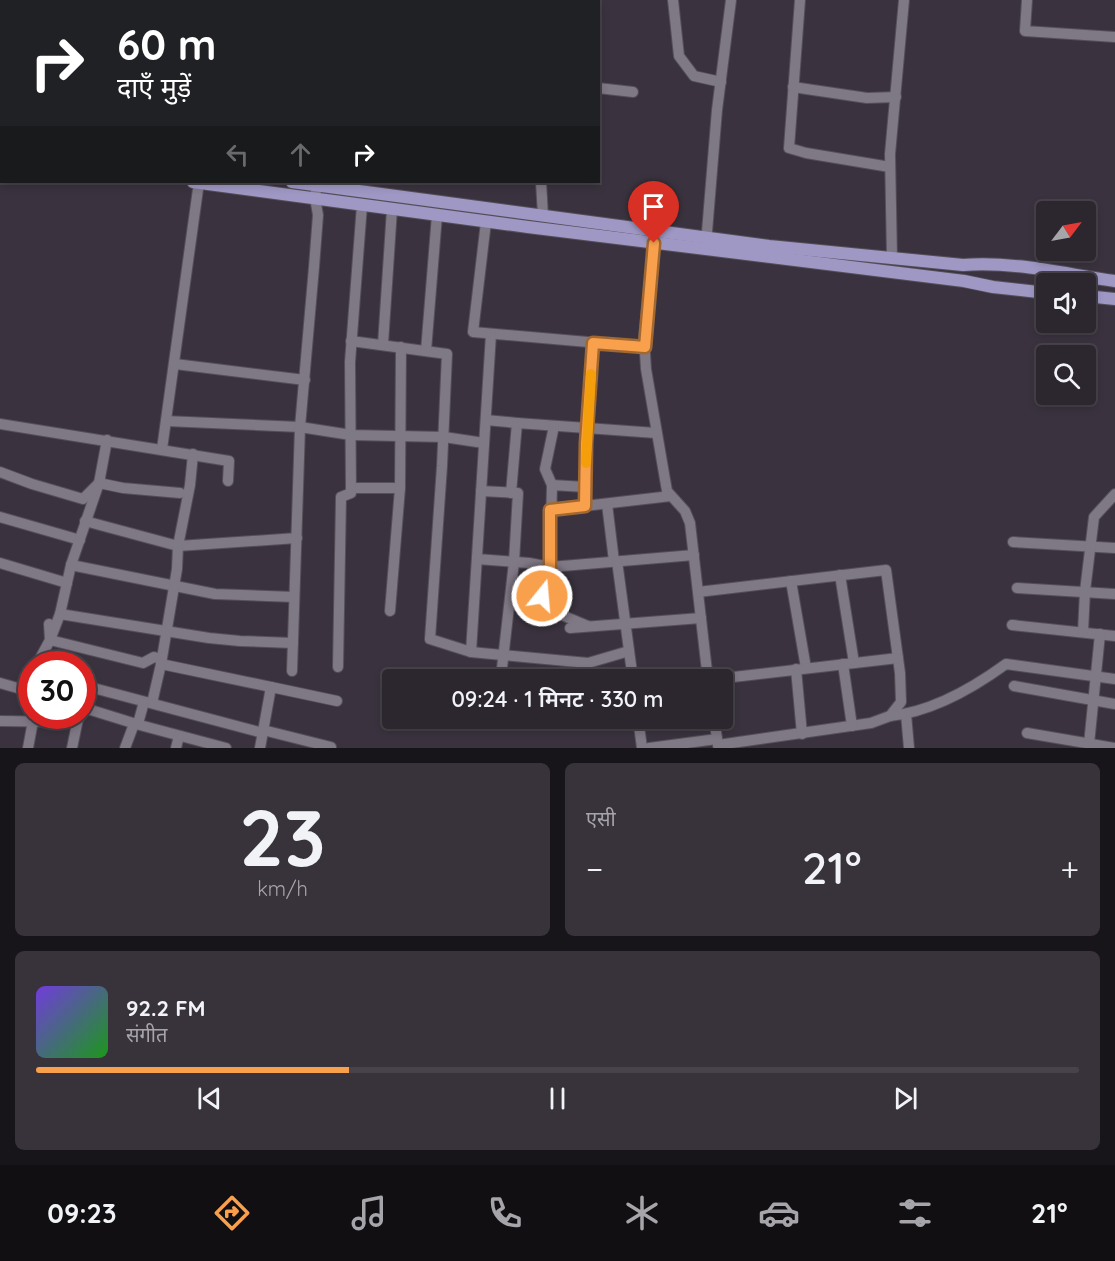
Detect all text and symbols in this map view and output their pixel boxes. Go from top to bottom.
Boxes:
text: 60 m [117,18,217,71]
icon: right [18,24,96,102]
text: दाएँ मुड़ें [117,70,191,104]
icon: left [221,138,254,171]
icon: ahead [284,138,317,171]
icon: right [347,138,380,171]
pin [628,181,679,243]
icon: arrive [637,190,670,223]
north arrow [1036,201,1096,261]
map controls [1036,201,1096,405]
button: sound [1036,273,1096,333]
button: search [1036,345,1096,405]
position arrow [510,564,574,628]
speed limit sign: 30 [18,651,96,729]
text: 09:24 · 1 मिनट · 330 m [451,685,664,713]
text: 23 [239,788,326,886]
text: एसी [586,806,616,831]
text: 21° [802,839,861,895]
text: − [586,848,603,889]
text: + [1060,848,1079,889]
text: km/h [257,876,308,901]
text: 92.2 FM [126,994,206,1022]
text: संगीत [126,1022,167,1047]
icon: previous [193,1082,226,1115]
icon: pause [541,1082,574,1115]
icon: next [889,1082,922,1115]
icon: directions [211,1192,253,1234]
icon: music [348,1192,390,1234]
icon: phone [484,1192,526,1234]
icon: climate [621,1192,663,1234]
icon: car [758,1192,800,1234]
icon: filters [894,1192,936,1234]
text: 09:23 [47,1196,116,1230]
text: 21° [1031,1196,1068,1230]

